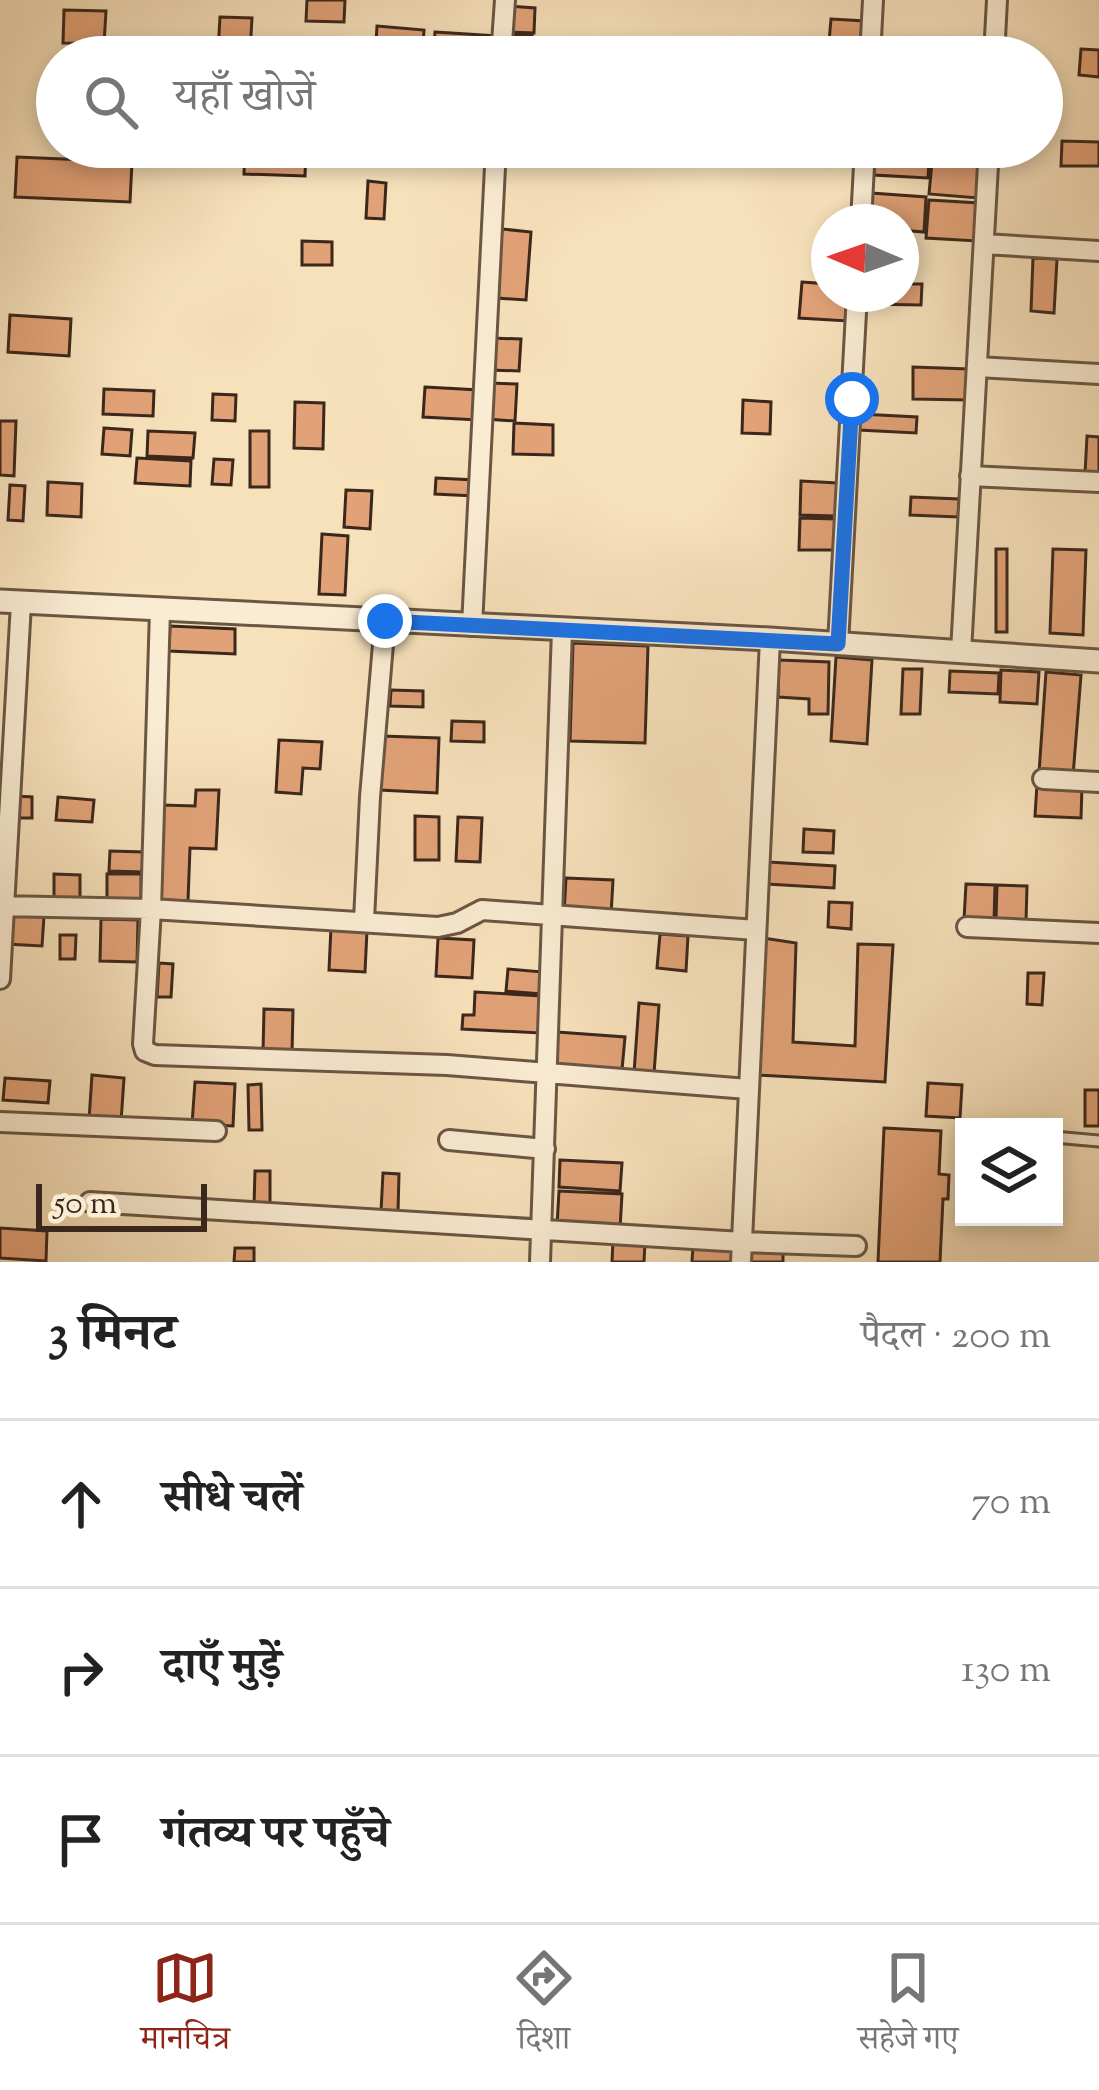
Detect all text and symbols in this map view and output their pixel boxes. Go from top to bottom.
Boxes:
search box [36,36,1063,168]
text: यहाँ खोजें [174,67,315,132]
icon: search [78,69,144,135]
north arrow [811,204,919,312]
route start [825,372,879,426]
route end [358,594,412,648]
map controls [955,1118,1063,1226]
button: layers [955,1118,1063,1226]
scale bar [36,1178,207,1231]
text: 50 m [54,1181,117,1229]
text: 3 मिनट [48,1300,176,1373]
text: पैदल · 200 m [861,1310,1051,1366]
text: सीधे चलें [162,1468,302,1533]
icon: ahead [48,1471,114,1537]
text: 70 m [971,1476,1051,1532]
text: दाएँ मुड़ें [162,1636,282,1701]
icon: right [48,1639,114,1705]
text: 130 m [961,1644,1051,1700]
text: गंतव्य पर पहुँचे [162,1804,389,1869]
icon: arrive [48,1807,114,1873]
tab: मानचित्र [140,1945,230,2070]
tab: दिशा [511,1945,577,2070]
tab: सहेजे गए [858,1945,959,2070]

